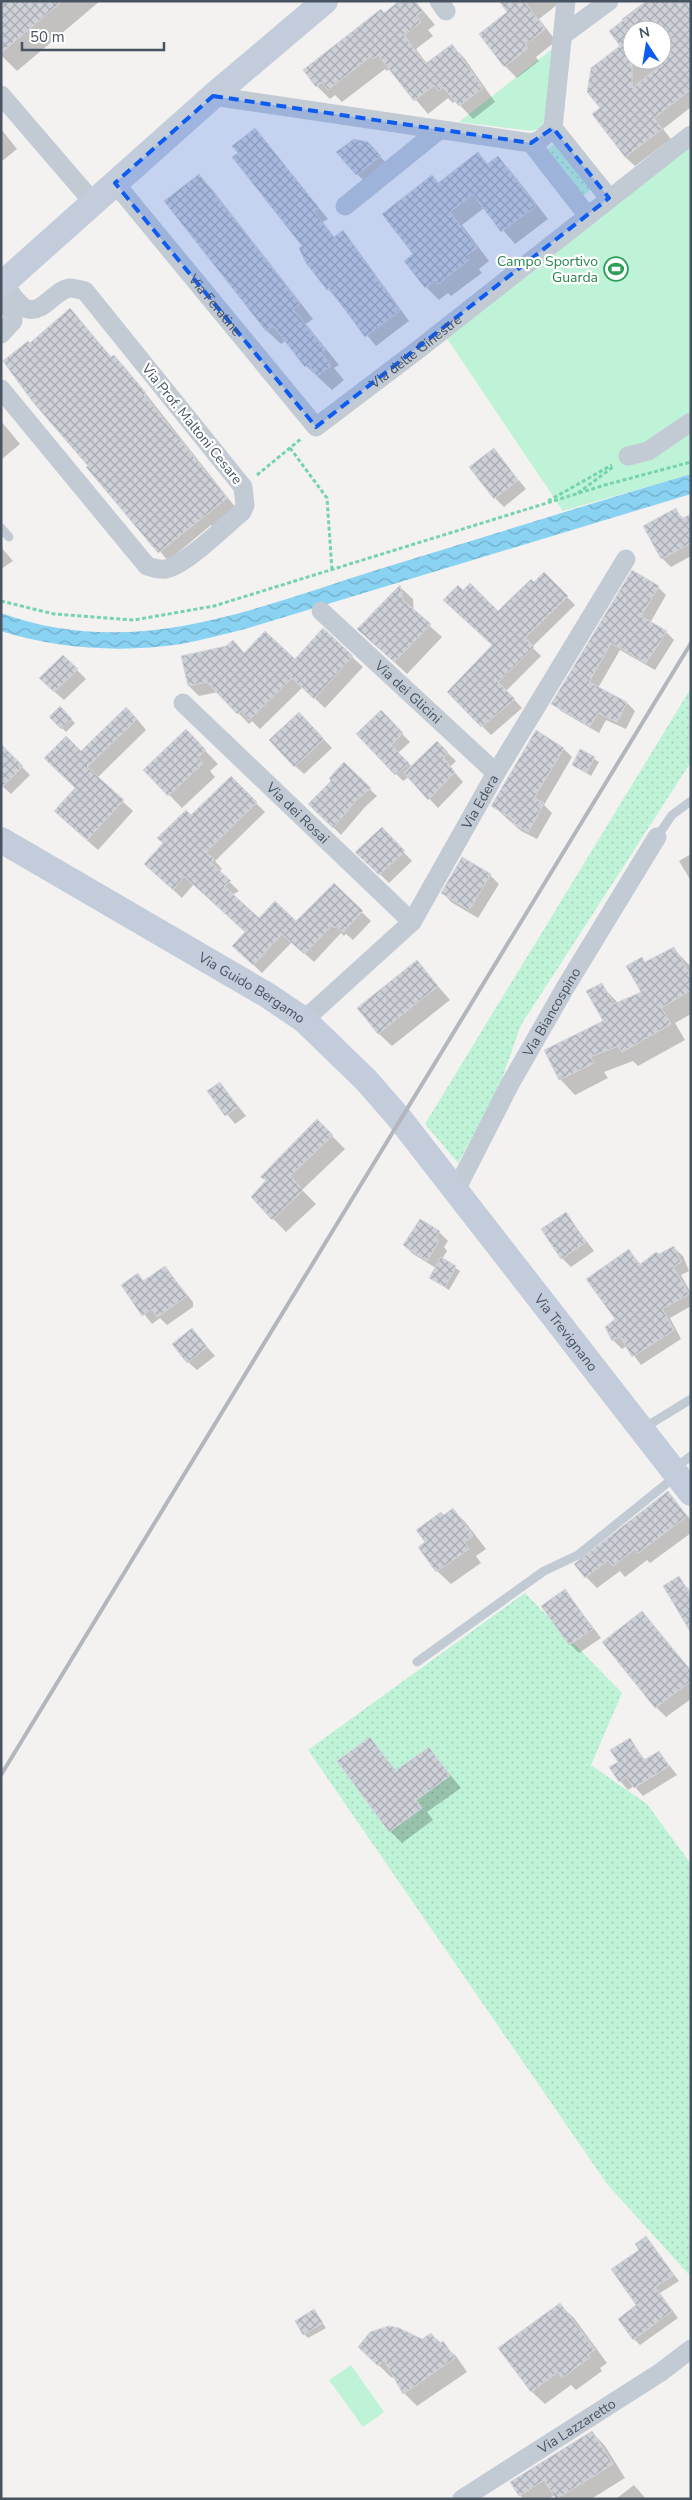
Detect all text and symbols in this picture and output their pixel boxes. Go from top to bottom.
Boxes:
scale bar [22,20,165,52]
north arrow [622,20,672,70]
text: N [637,22,652,43]
text: 50 m [30,27,65,47]
place label: Campo Sportivo Guarda [497,252,598,287]
sports icon: Campo Sportivo Guarda [603,256,629,282]
street label: Via Feratine [184,269,247,340]
street label: Via delle Ginestre [365,310,465,393]
street label: Via Prof. Maltoni Cesare [137,359,247,488]
street label: Via dei Glicini [370,655,446,728]
street label: Via Edera [456,771,503,833]
street label: Via dei Rosai [261,777,334,848]
street label: Via Guido Bergamo [194,947,309,1028]
street label: Via Biancospino [518,964,585,1061]
street label: Via Trevignano [529,1289,602,1375]
street label: Via Lazzaretto [533,2394,619,2458]

